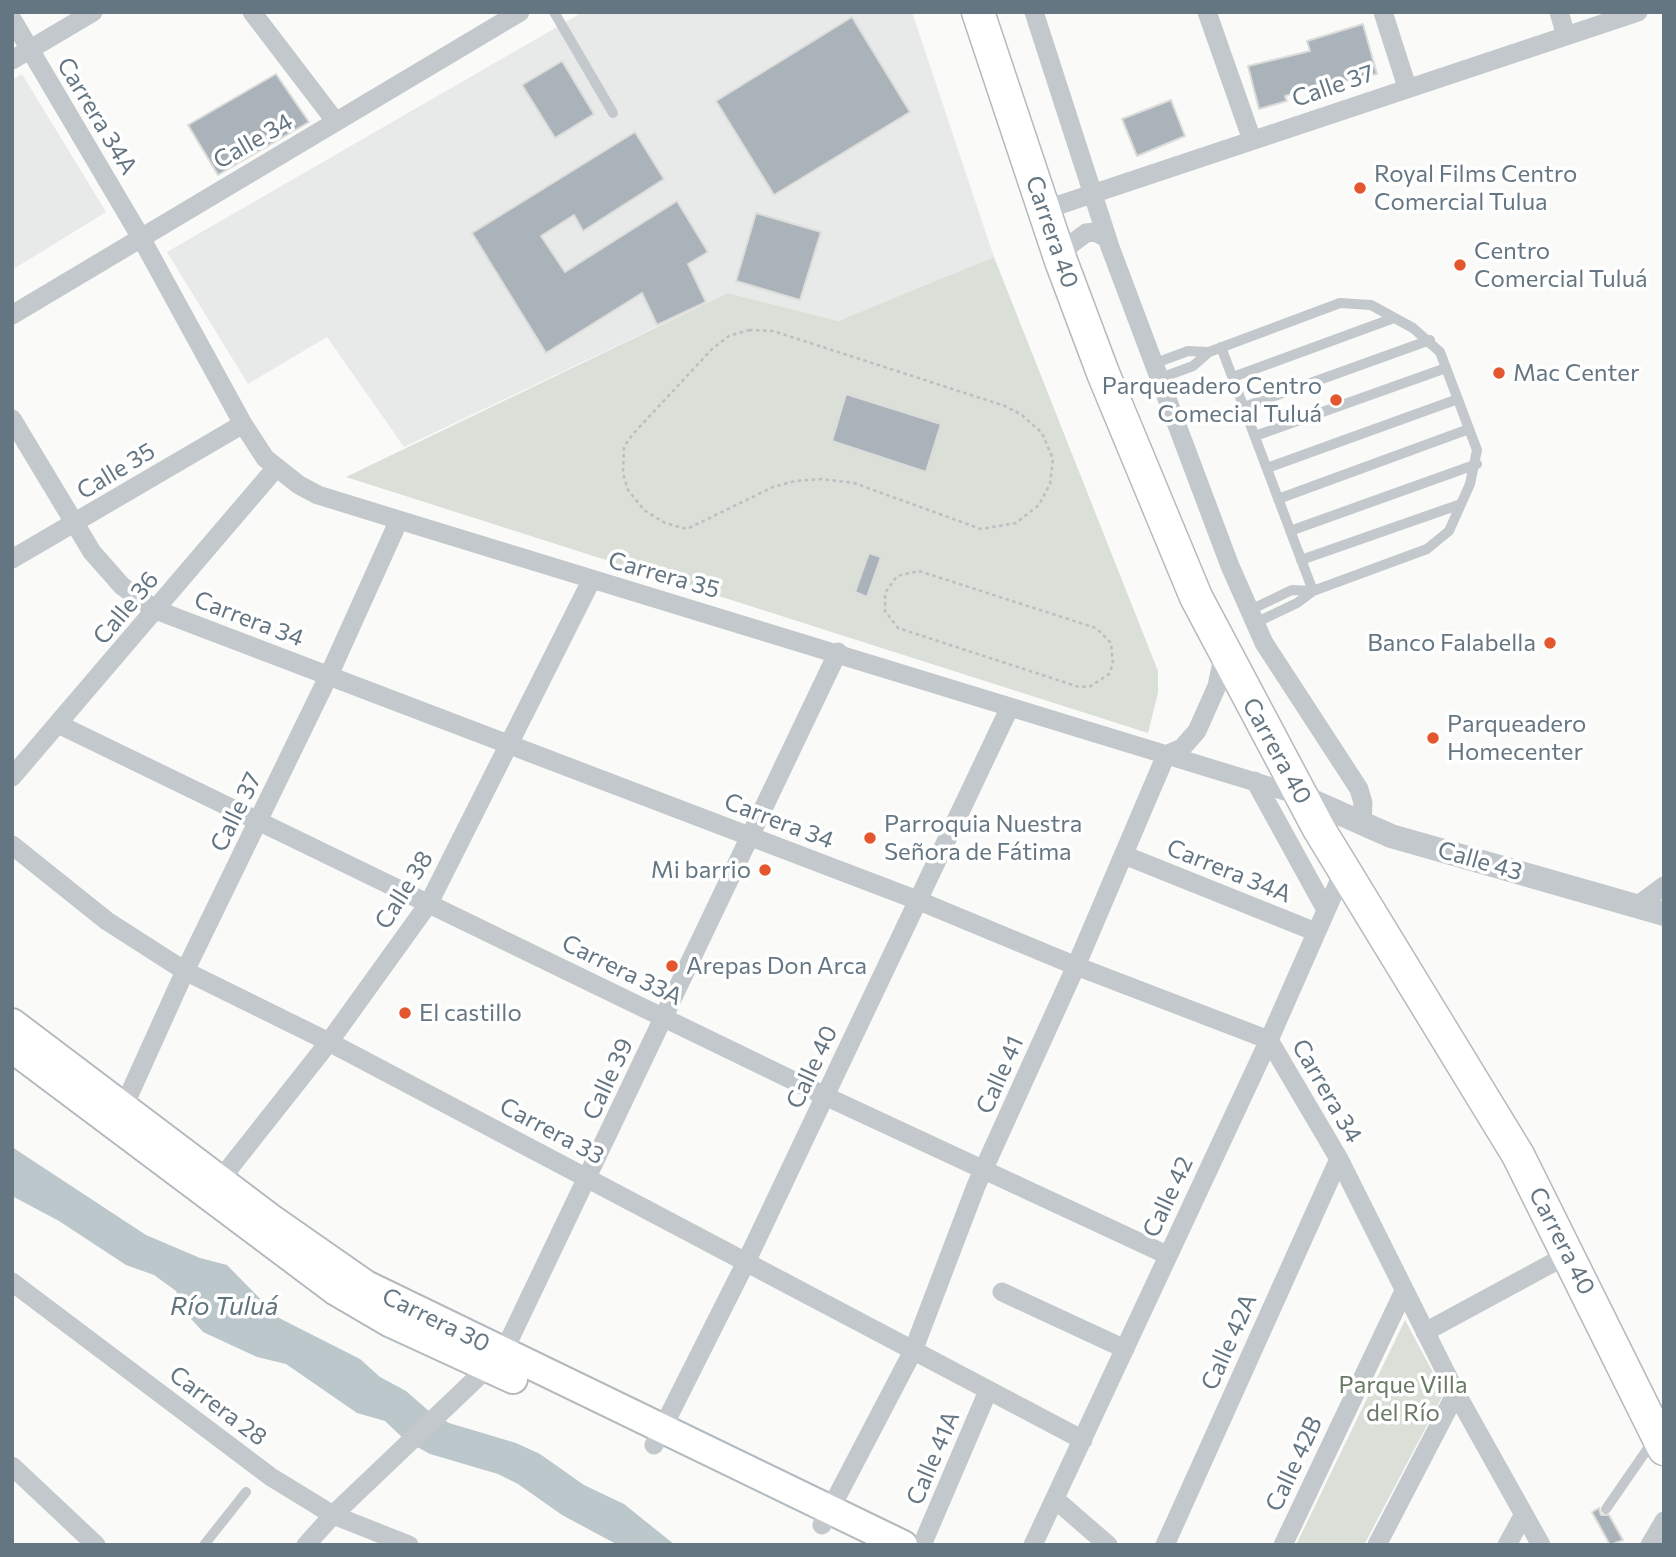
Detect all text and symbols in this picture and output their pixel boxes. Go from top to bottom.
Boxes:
street label: Carrera 34A [51,52,143,180]
street label: Calle 37 [1288,59,1378,113]
street label: Calle 34 [208,107,298,175]
place label: Royal Films Centro Comercial Tulua [1374,160,1577,216]
street label: Carrera 40 [1019,172,1085,292]
marker: Royal Films Centro Comercial Tulua [1352,180,1368,196]
place label: Centro Comercial Tuluá [1474,237,1648,293]
marker: Centro Comercial Tuluá [1452,257,1468,273]
place label: Mac Center [1513,359,1640,387]
marker: Mac Center [1491,365,1507,381]
place label: Parqueadero Centro Comecial Tuluá [1102,372,1322,428]
marker: Parqueadero Centro Comecial Tuluá [1328,392,1344,408]
street label: Calle 35 [72,437,160,505]
street label: Carrera 35 [605,545,723,605]
street label: Calle 36 [87,566,165,650]
street label: Carrera 34 [190,585,308,653]
place label: Banco Falabella [1367,629,1536,657]
marker: Banco Falabella [1542,635,1558,651]
street label: Carrera 40 [1236,693,1318,809]
place label: Parqueadero Homecenter [1447,710,1586,766]
marker: Parqueadero Homecenter [1425,730,1441,746]
street label: Calle 37 [204,768,268,856]
street label: Carrera 34 [720,787,838,855]
place label: Parroquia Nuestra Señora de Fátima [884,810,1082,866]
marker: Parroquia Nuestra Señora de Fátima [862,830,878,846]
street label: Carrera 34A [1163,833,1295,909]
street label: Calle 43 [1434,835,1526,887]
street label: Calle 38 [369,846,439,934]
place label: Mi barrio [651,856,751,884]
marker: Mi barrio [757,862,773,878]
street label: Carrera 33A [557,929,687,1011]
place label: Arepas Don Arca [686,952,867,980]
marker: Arepas Don Arca [664,958,680,974]
place label: El castillo [419,999,522,1027]
marker: El castillo [397,1005,413,1021]
street label: Calle 40 [780,1021,844,1113]
street label: Calle 41 [970,1032,1030,1118]
street label: Calle 39 [577,1034,639,1124]
street label: Carrera 34 [1286,1034,1368,1148]
street label: Carrera 33 [495,1091,609,1171]
street label: Calle 42 [1137,1152,1199,1242]
street label: Carrera 40 [1523,1182,1601,1300]
street label: Carrera 30 [377,1282,495,1358]
street label: Calle 42A [1195,1289,1263,1395]
water label: Río Tuluá [170,1290,278,1322]
street label: Carrera 28 [164,1360,272,1452]
park label: Parque Villa del Río [1339,1371,1467,1427]
street label: Calle 41A [900,1407,966,1509]
street label: Calle 42B [1260,1412,1328,1516]

